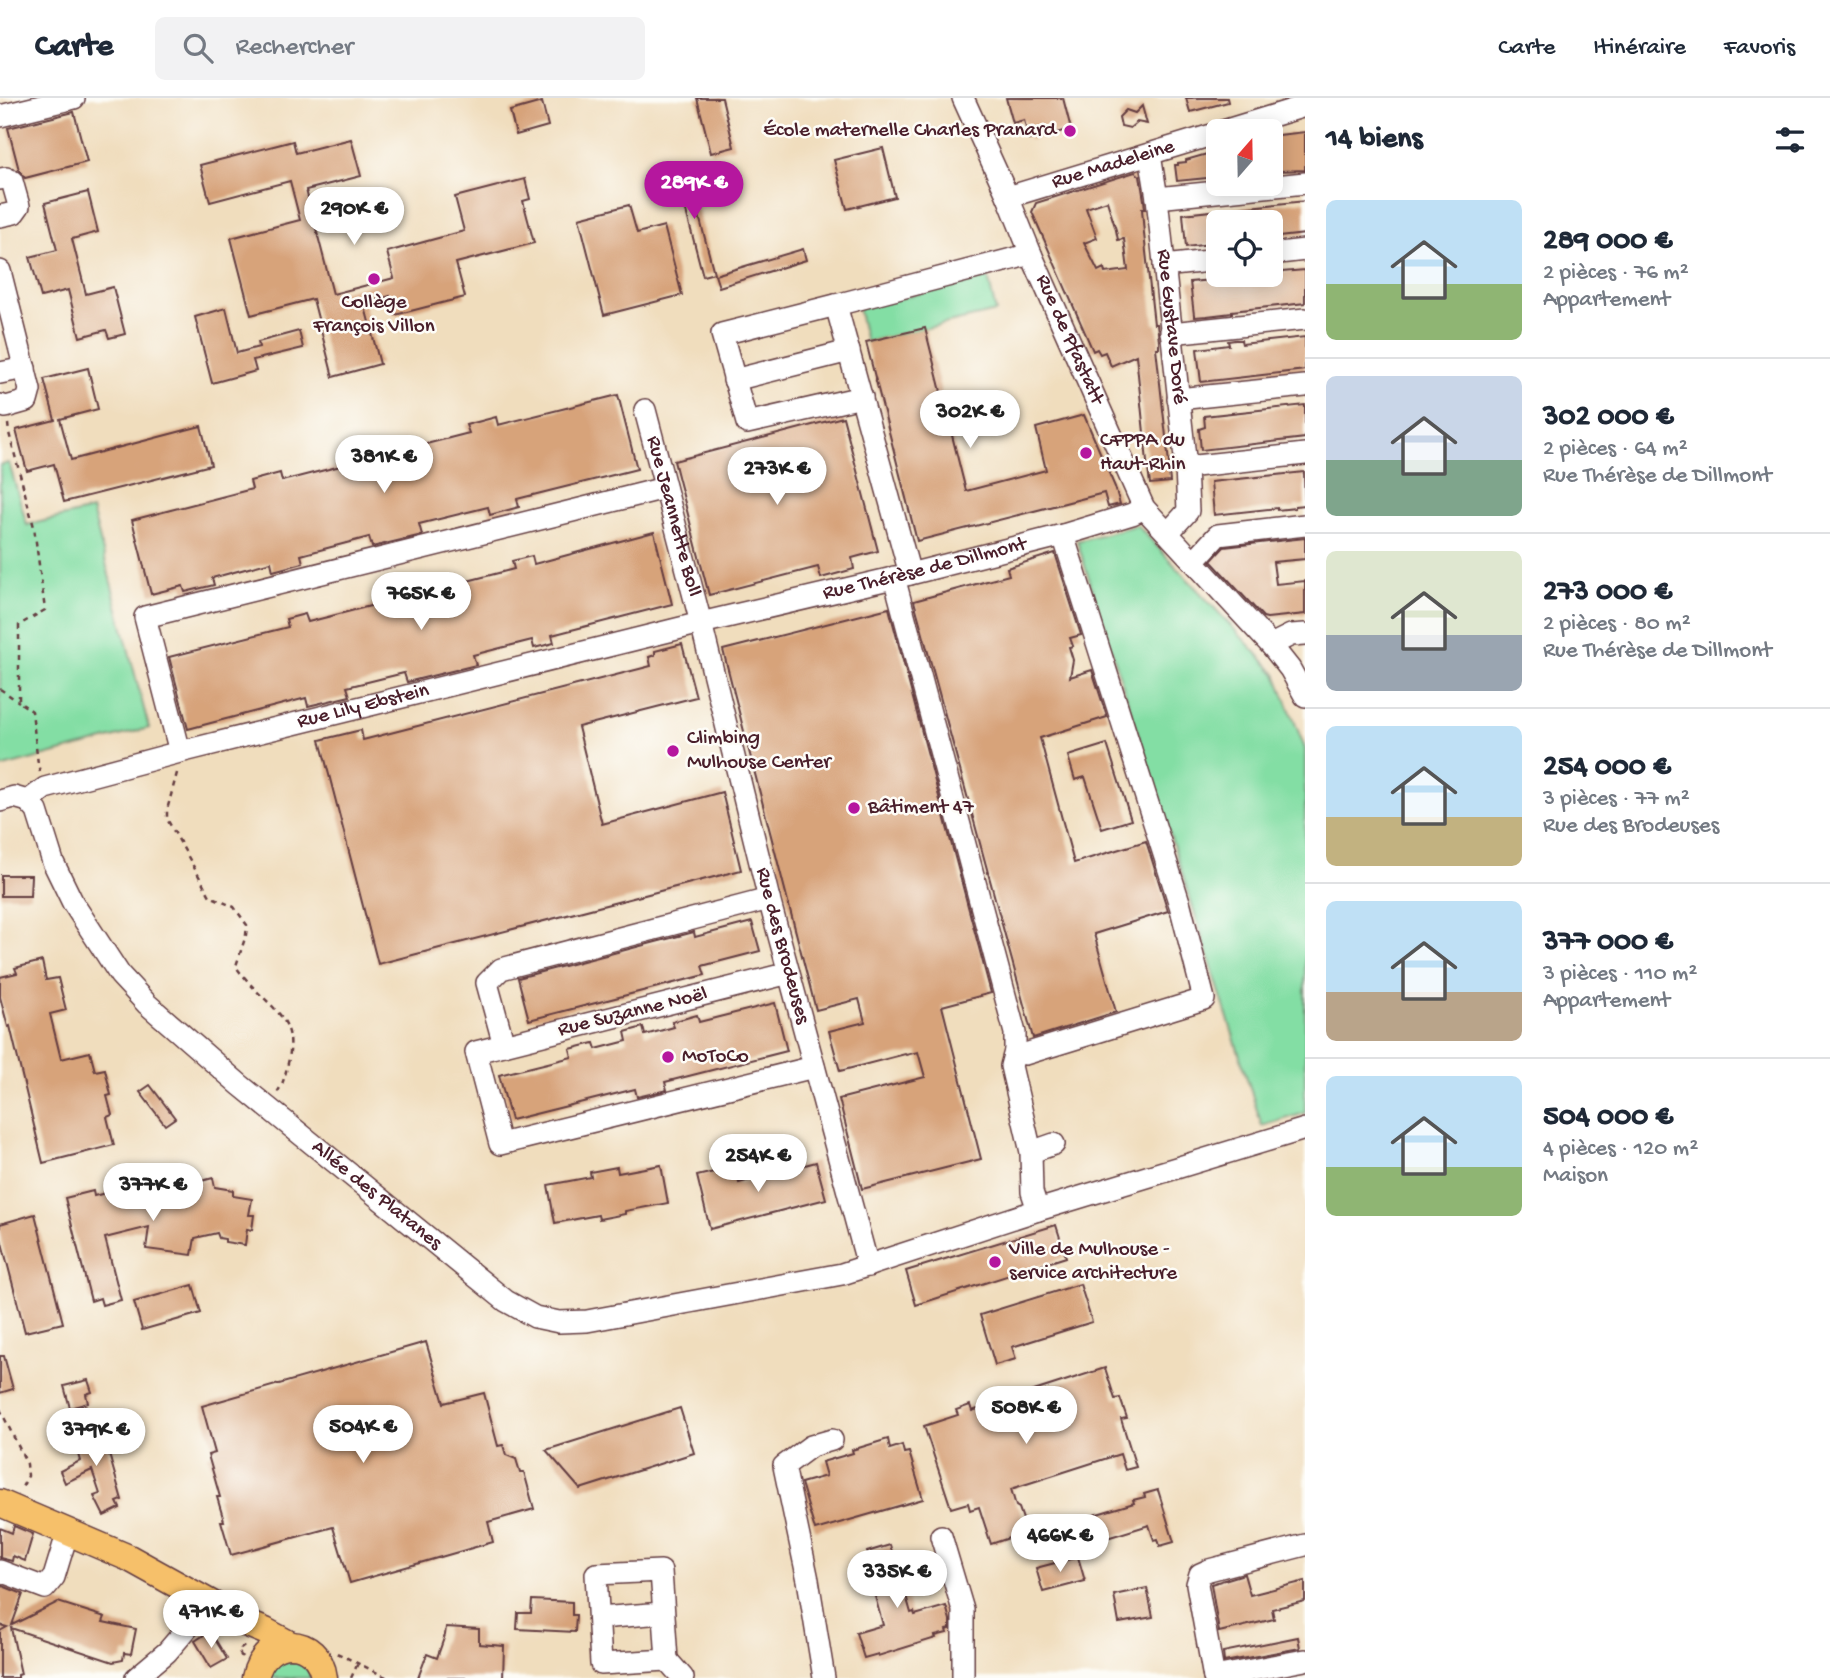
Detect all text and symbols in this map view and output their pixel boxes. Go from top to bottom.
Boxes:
search box [155,17,645,80]
text: Carte [35,29,113,67]
icon: search [179,29,217,67]
text: Rechercher [235,33,353,64]
text: Carte [1498,34,1555,63]
text: Itinéraire [1593,34,1686,63]
text: Favoris [1724,34,1795,63]
place label: École maternelle Charles Pranard [763,119,1058,144]
north arrow [1206,119,1283,196]
map controls [1206,119,1283,287]
icon: filters [1771,121,1809,159]
marker: École maternelle Charles Pranard [1062,123,1078,139]
text: 14 biens [1326,123,1423,158]
street label: Rue Madeleine [1049,134,1179,195]
pin: 289K € [637,162,751,221]
text: 289K € [660,170,728,197]
pin: 290K € [297,188,411,247]
text: 290K € [320,196,388,223]
button: locate [1206,210,1283,287]
text: 289 000 € [1543,225,1672,260]
icon: home [1382,228,1466,312]
street label: Rue Gustave Doré [1150,248,1192,407]
text: 2 pièces · 76 m² [1543,260,1689,287]
marker: Collège François Villon [366,271,382,287]
street label: Rue de Pfastatt [1029,271,1110,411]
text: Appartement [1543,287,1670,314]
place label: Collège François Villon [312,291,435,340]
pin: 302K € [913,390,1027,450]
text: 302K € [936,399,1004,426]
text: 302 000 € [1543,401,1674,436]
icon: home [1382,404,1466,488]
place label: CFPPA du Haut-Rhin [1100,429,1185,478]
street label: Rue Jeannette Boll [640,433,706,599]
pin: 381K € [327,436,441,495]
text: 2 pièces · 64 m² [1543,436,1688,463]
text: 381K € [351,444,417,471]
marker: CFPPA du Haut-Rhin [1078,445,1094,461]
pin: 273K € [720,448,834,507]
text: 273K € [744,456,810,483]
text: Rue Thérèse de Dillmont [1543,463,1772,490]
street label: Rue Thérèse de Dillmont [821,532,1032,606]
pin: 765K € [364,573,478,632]
text: 273 000 € [1543,576,1672,611]
icon: home [1382,579,1466,663]
text: 765K € [387,581,455,608]
text: 2 pièces · 80 m² [1543,611,1691,638]
text: Rue Thérèse de Dillmont [1543,638,1772,665]
street label: Rue Lily Ebstein [295,678,432,735]
place label: Climbing Mulhouse Center [687,727,832,776]
marker: Climbing Mulhouse Center [665,743,681,759]
text: 254 000 € [1543,751,1671,786]
icon: home [1382,754,1466,838]
text: 3 pièces · 77 m² [1543,786,1690,813]
place label: Bâtiment 47 [867,796,975,821]
marker: Bâtiment 47 [846,800,862,816]
text: Rue des Brodeuses [1543,813,1719,840]
street label: Rue des Brodeuses [749,865,815,1028]
text: 377 000 € [1543,926,1673,961]
icon: home [1382,929,1466,1013]
text: 3 pièces · 110 m² [1543,961,1697,988]
street label: Rue Suzanne Noël [556,982,710,1044]
text: Appartement [1543,988,1670,1015]
place label: MoToCo [682,1045,749,1070]
marker: MoToCo [660,1049,676,1065]
text: 504 000 € [1543,1101,1673,1136]
icon: home [1382,1104,1466,1188]
pin: 254K € [701,1134,815,1194]
street label: Allée des Platanes [306,1135,448,1257]
text: 4 pièces · 120 m² [1543,1136,1698,1163]
text: 254K € [725,1143,791,1170]
text: Maison [1543,1163,1608,1190]
pin: 377K € [96,1164,210,1223]
text: 377K € [119,1172,187,1199]
place label: Ville de Mulhouse - service architecture [1008,1238,1178,1287]
marker: Ville de Mulhouse - service architecture [987,1254,1003,1270]
pin: 508K € [969,1386,1083,1446]
text: 508K € [991,1395,1061,1422]
pin: 504K € [306,1406,420,1465]
pin: 379K € [39,1408,153,1468]
text: 504K € [329,1414,397,1441]
text: 379K € [62,1417,130,1444]
pin: 466K € [1003,1514,1117,1574]
text: 466K € [1027,1523,1093,1550]
pin: 335K € [840,1550,954,1610]
text: 335K € [863,1559,931,1586]
pin: 471K € [154,1590,268,1650]
text: 471K € [179,1599,243,1626]

